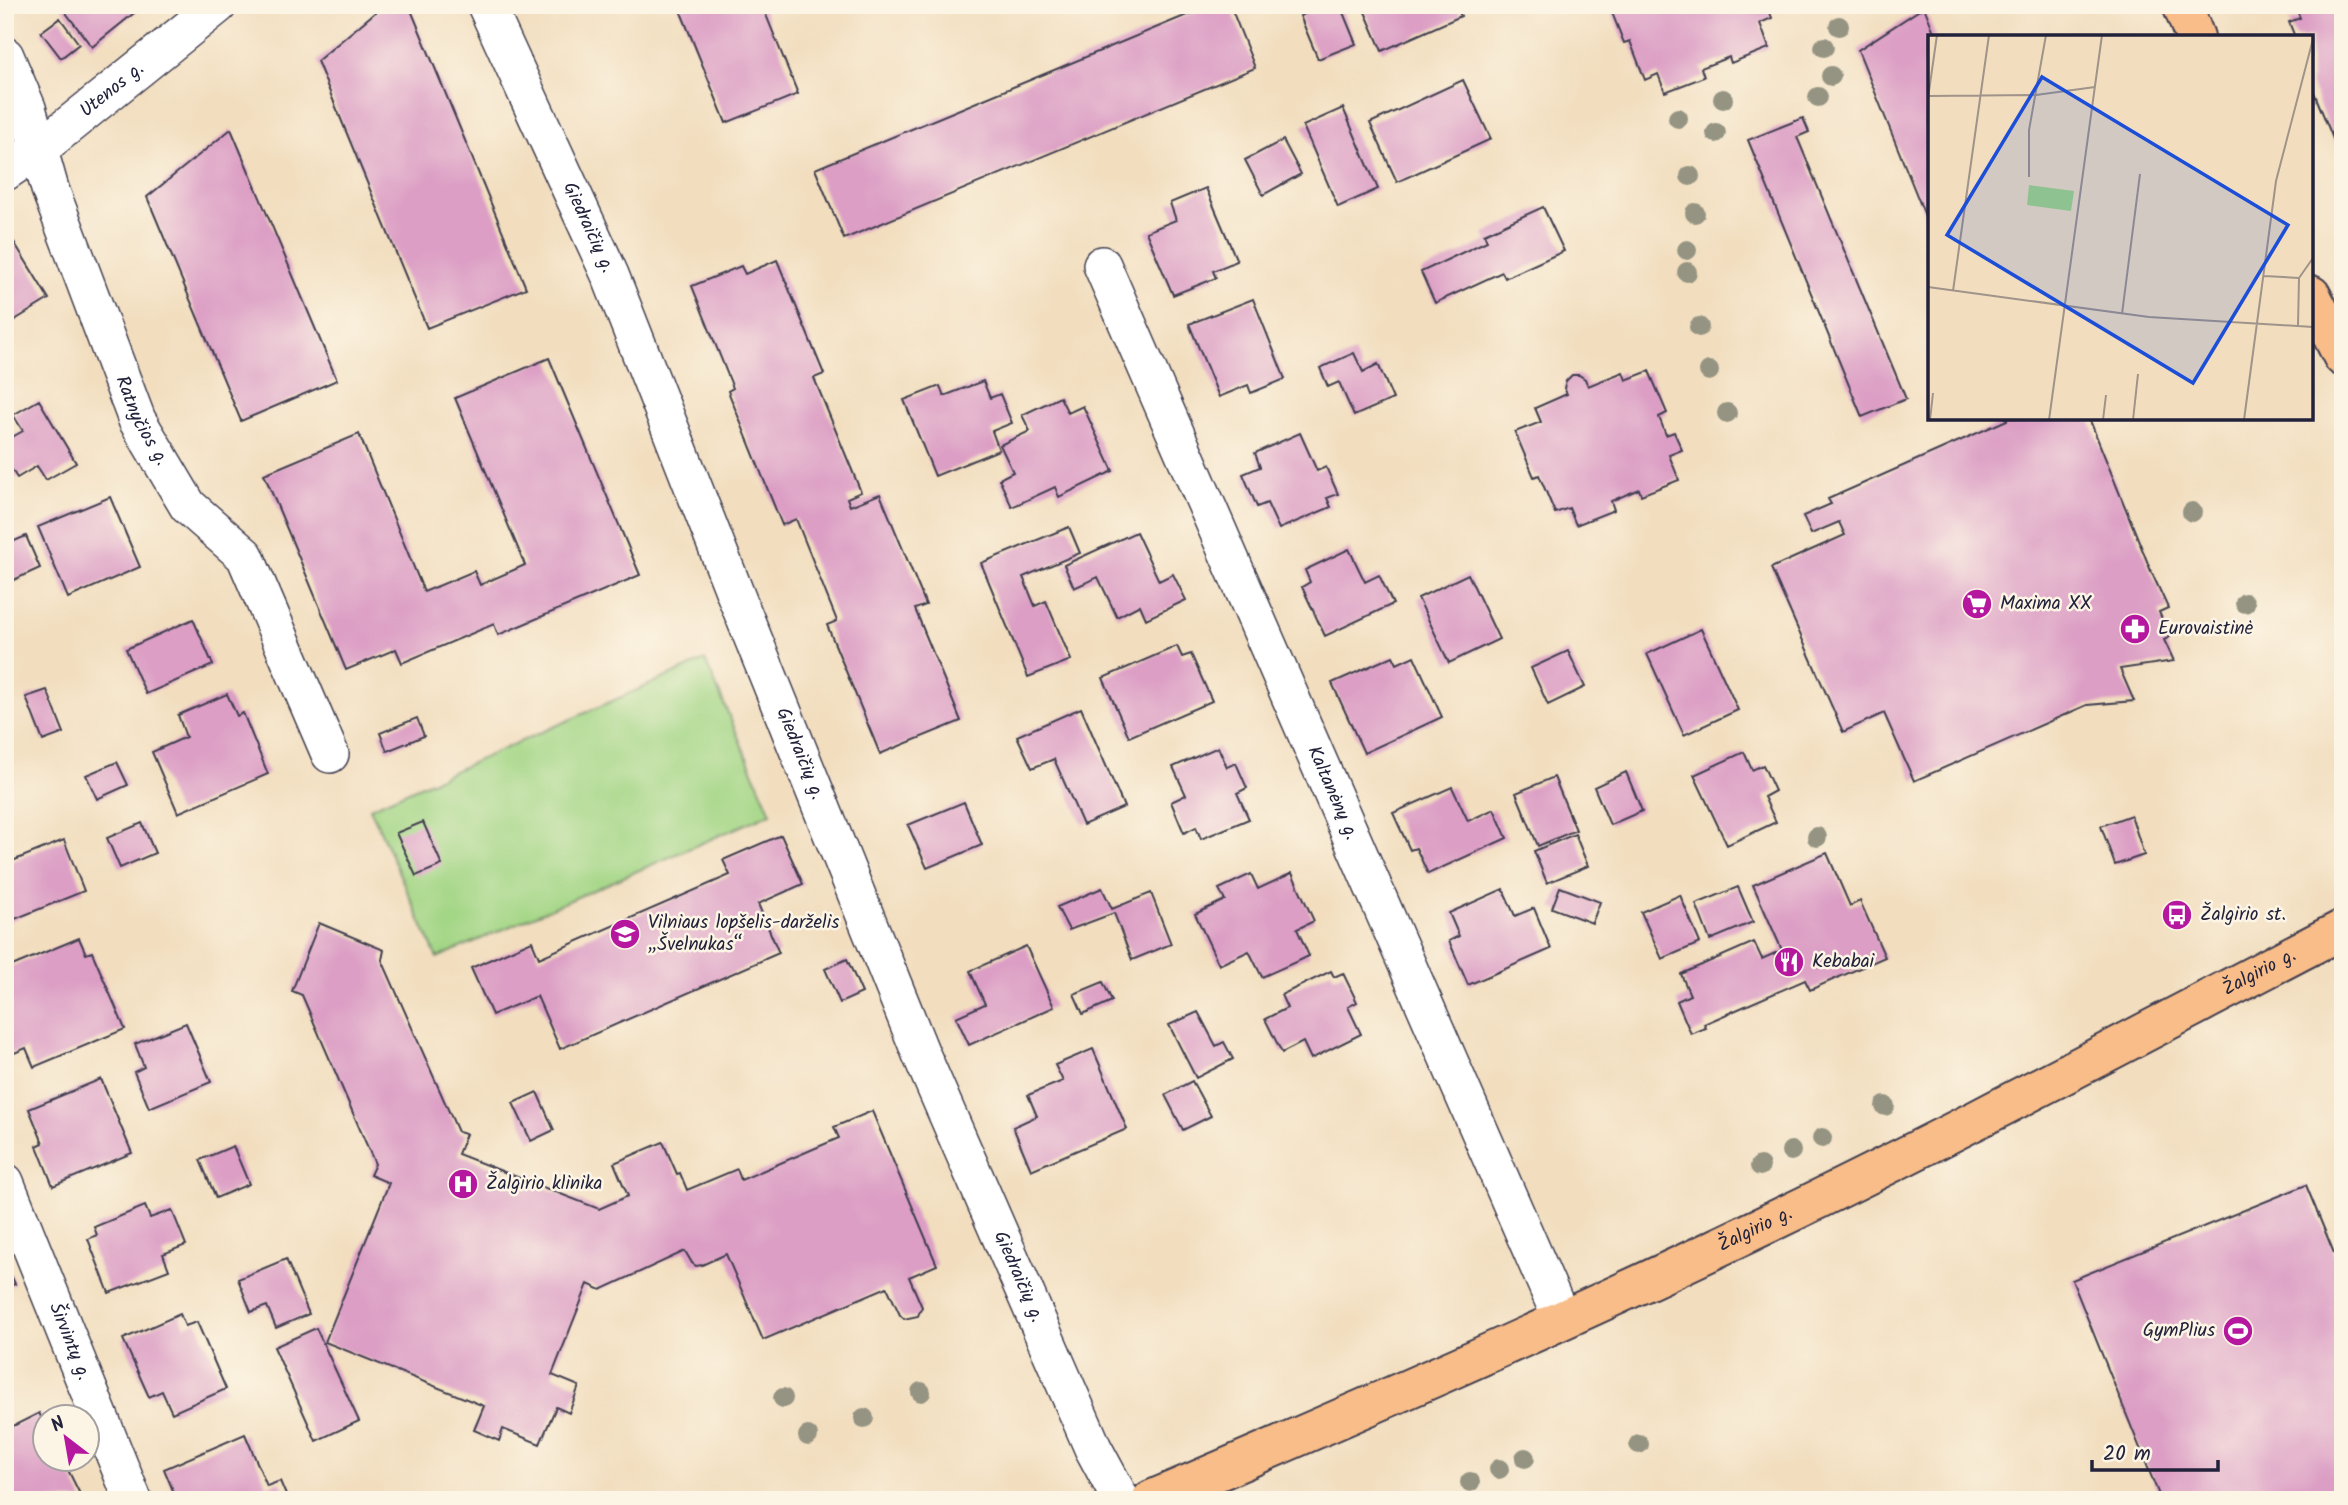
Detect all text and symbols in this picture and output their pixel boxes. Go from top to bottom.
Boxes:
inset map [1928,35,2313,420]
street label: Utenos g. [73,55,151,125]
street label: Giedraičių g. [554,177,622,278]
street label: Ratnyčios g. [107,371,176,472]
supermarket icon: Maxima XX [1960,587,1994,621]
place label: Maxima XX [2000,589,2092,619]
pharmacy icon: Eurovaistinė [2118,612,2152,646]
place label: Eurovaistinė [2158,614,2254,644]
street label: Giedraičių g. [768,703,832,804]
street label: Kaltanėnų g. [1298,741,1366,845]
bus stop icon: Žalgirio st. [2160,898,2194,932]
place label: Žalgirio st. [2200,900,2286,930]
place label: Vilniaus lopšelis-darželis „Švelnukas“ [648,908,839,960]
school or university icon: Vilniaus lopšelis-darželis „Švelnukas“ [608,917,642,951]
street label: Žalgirio g. [2217,941,2302,1004]
restaurant icon: Kebabai [1772,945,1806,979]
place label: Kebabai [1812,947,1876,977]
hospital icon: Žalgirio klinika [446,1167,480,1201]
place label: Žalgirio klinika [486,1169,603,1199]
street label: Žalgirio g. [1713,1199,1798,1260]
street label: Giedraičių g. [985,1226,1051,1327]
street label: Širvintų g. [40,1298,98,1385]
sports icon: GymPlius [2221,1314,2255,1348]
place label: GymPlius [2143,1316,2215,1346]
north arrow [32,1404,102,1474]
text: N [45,1409,71,1441]
scale bar [2092,1428,2218,1472]
text: 20 m [2103,1438,2151,1471]

